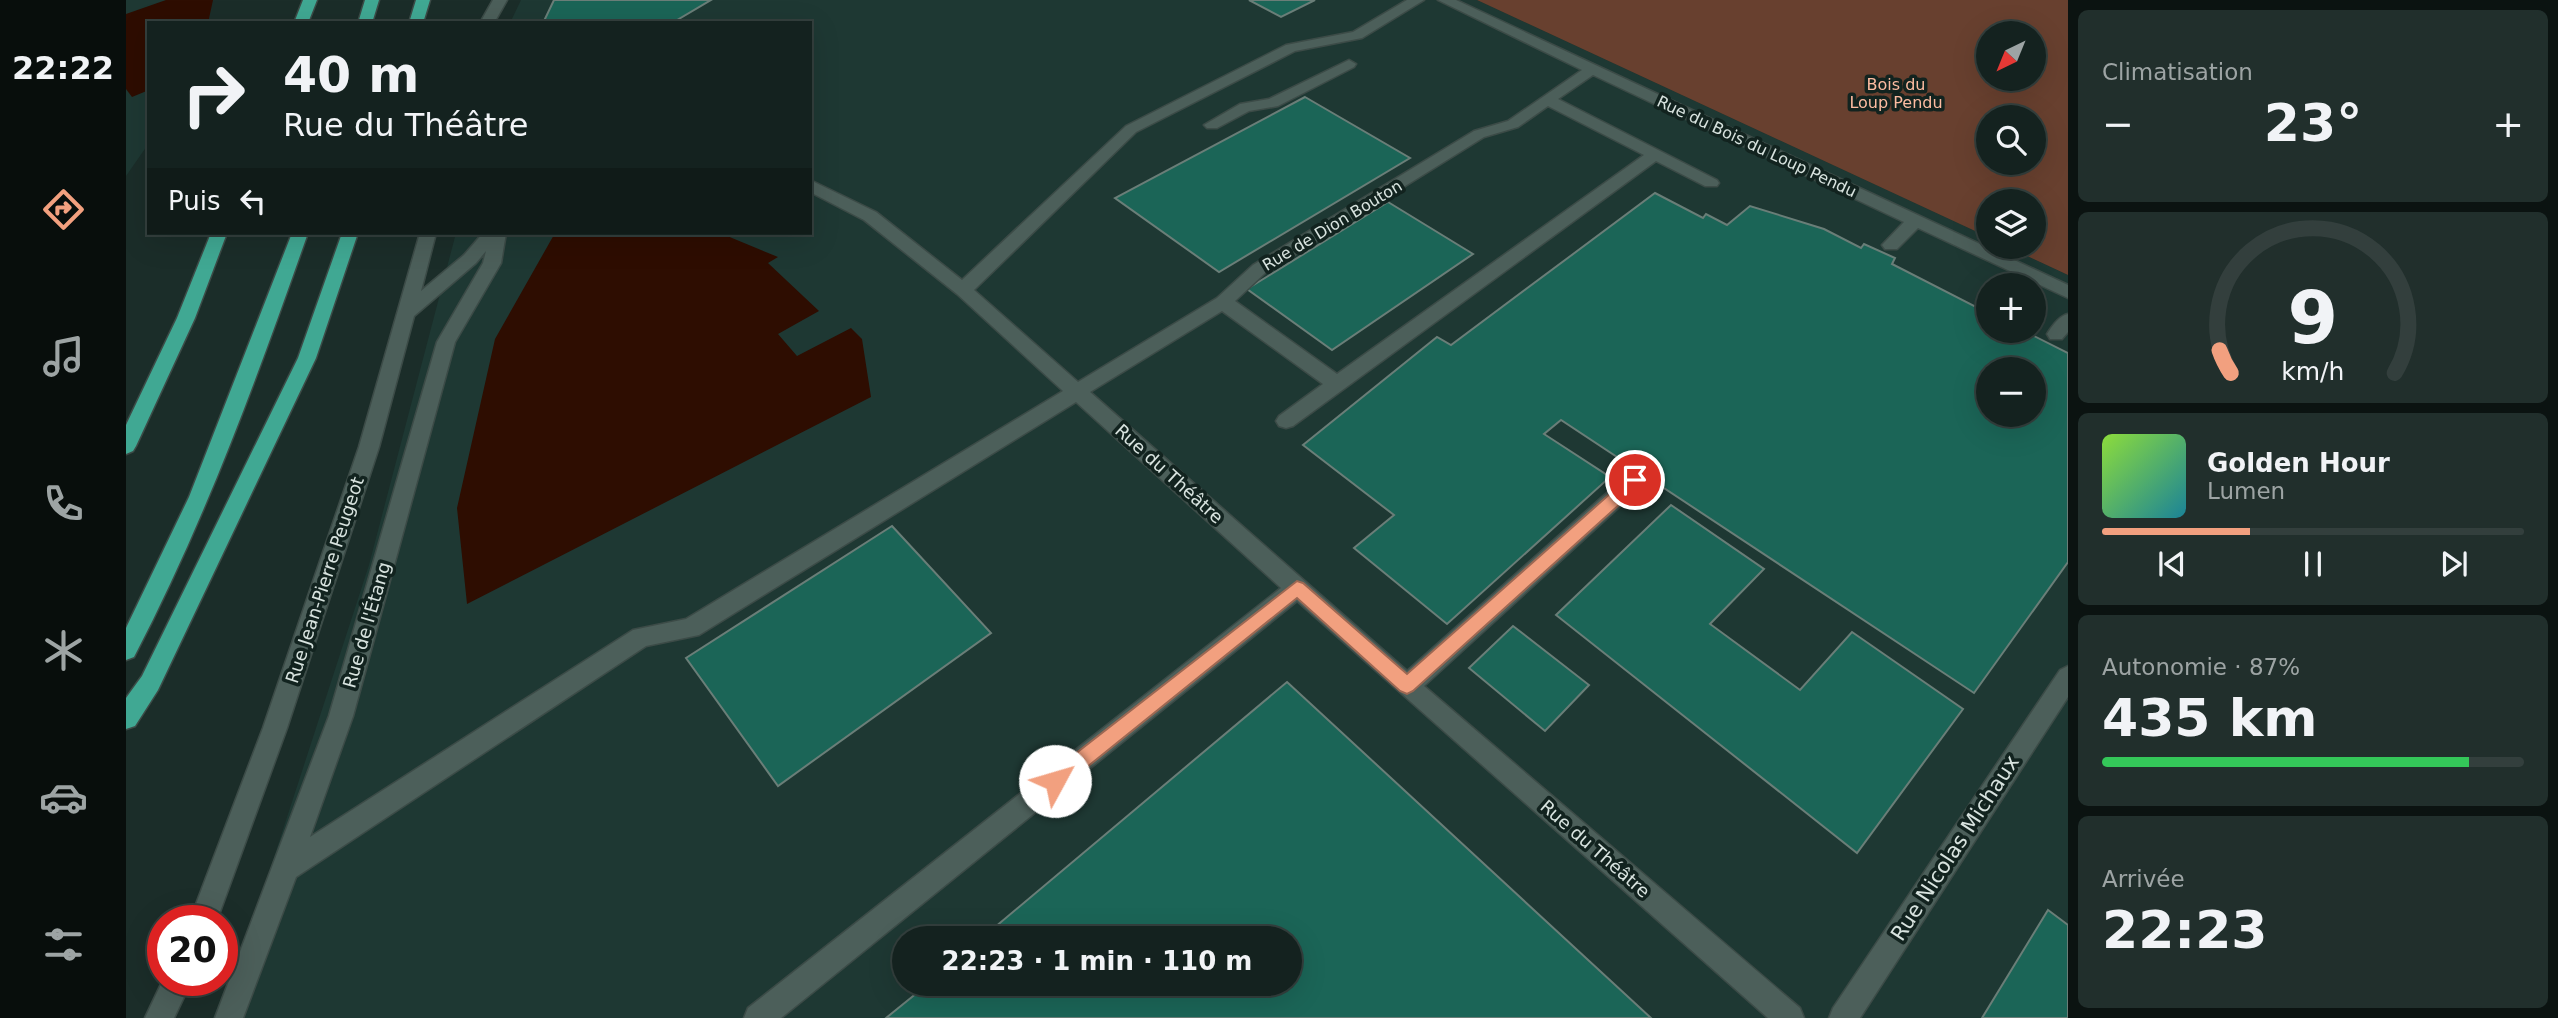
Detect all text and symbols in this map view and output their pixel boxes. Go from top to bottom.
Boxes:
north arrow [1976,21,2046,91]
map controls [1976,21,2046,427]
text: 40 m [283,47,419,104]
text: 22:22 [12,49,114,87]
icon: right [168,49,259,140]
text: Climatisation [2102,59,2253,85]
park label: Bois du Loup Pendu [1849,75,1943,112]
street label: Rue du Bois du Loup Pendu [1654,92,1860,201]
text: 23° [2264,93,2362,153]
text: − [2102,102,2134,146]
text: + [2492,102,2524,146]
button: search [1976,105,2046,175]
text: Rue du Théâtre [283,106,529,144]
street label: Rue de Dion Bouton [1259,176,1405,275]
icon: left [234,182,272,220]
icon: directions [39,185,88,234]
text: Puis [168,186,220,216]
button: layers [1976,189,2046,259]
button: + [1976,273,2046,343]
text: 9 [2288,276,2338,361]
icon: music [39,332,88,381]
button: − [1976,357,2046,427]
text: km/h [2281,357,2345,386]
street label: Rue du Théâtre [1111,420,1228,528]
text: Golden Hour [2207,448,2390,478]
pin [1605,450,1665,510]
icon: arrive [1616,461,1654,499]
street label: Rue Jean-Pierre Peugeot [281,474,368,686]
text: Lumen [2207,478,2285,504]
icon: phone [39,479,88,528]
icon: previous [2153,545,2191,583]
icon: pause [2294,545,2332,583]
icon: next [2435,545,2473,583]
street label: Rue de l'Étang [338,559,395,690]
icon: climate [39,626,88,675]
text: Autonomie · 87% [2102,654,2300,680]
text: 435 km [2102,688,2317,748]
position arrow [1018,744,1092,818]
street label: Rue Nicolas Michaux [1886,751,2024,945]
icon: car [39,773,88,822]
street label: Rue du Théâtre [1536,795,1654,902]
text: Arrivée [2102,866,2185,892]
text: 22:23 [2102,900,2268,960]
speed limit sign: 20 [147,905,238,996]
icon: filters [39,920,88,969]
text: 22:23 · 1 min · 110 m [942,946,1252,976]

